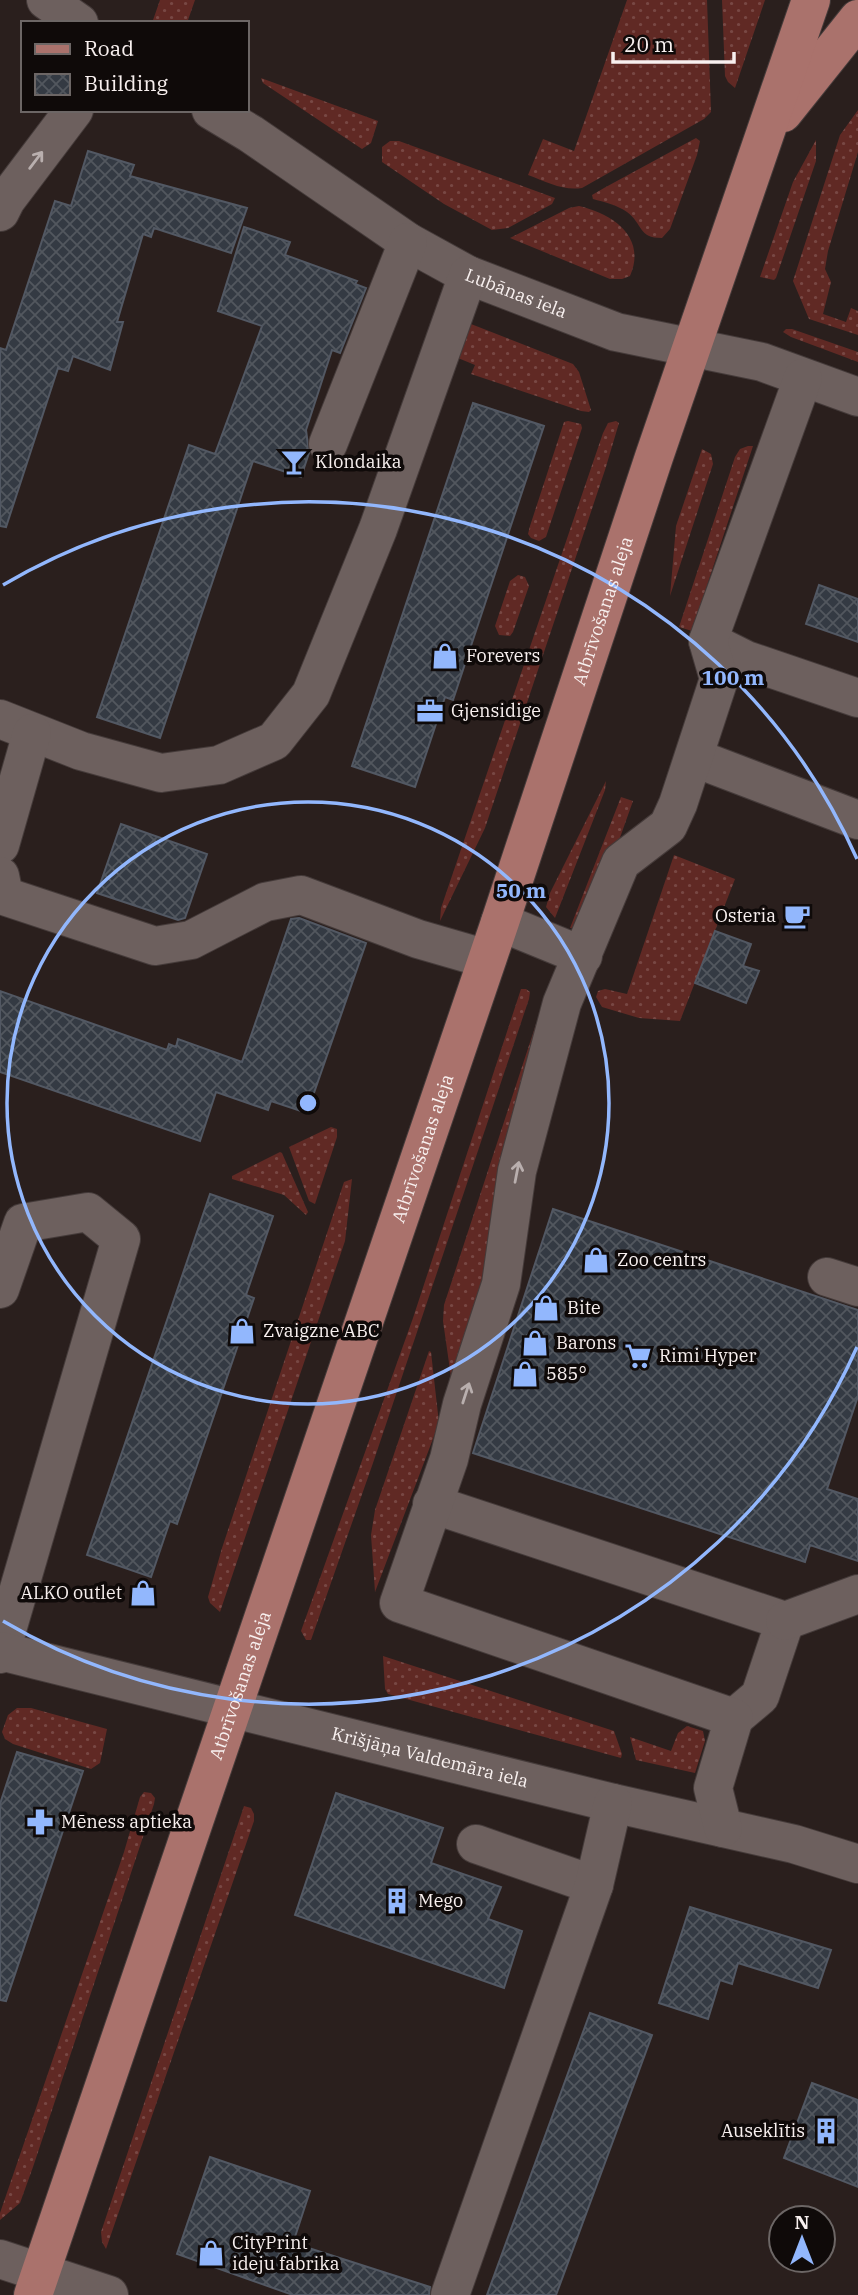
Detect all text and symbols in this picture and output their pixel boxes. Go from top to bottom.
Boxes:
legend [21,21,248,112]
scale bar [613,21,734,65]
text: 20 m [624,30,674,58]
text: Road [84,34,134,62]
text: Building [84,69,169,97]
one-way arrow [28,151,43,170]
street label: Lubānas iela [462,263,570,323]
bar icon: Klondaika [279,447,309,477]
place label: Klondaika [315,450,402,473]
street label: Atbrīvošanas aleja [567,533,638,688]
shop icon: Forevers [430,641,460,671]
place label: Forevers [466,644,540,667]
text: 100 m [701,663,765,691]
office icon: Gjensidige [415,696,445,726]
place label: Gjensidige [451,699,541,722]
text: 50 m [496,876,546,904]
cafe icon: Osteria [782,901,812,931]
place label: Osteria [715,904,776,927]
street label: Atbrīvošanas aleja [387,1071,458,1226]
centre of rings [296,1091,320,1115]
one-way arrow [511,1161,525,1184]
shop icon: Zoo centrs [581,1245,611,1275]
place label: Zoo centrs [617,1248,706,1271]
shop icon: Bite [531,1293,561,1323]
place label: Bite [567,1296,601,1319]
shop icon: Zvaigzne ABC [227,1316,257,1346]
place label: Zvaigzne ABC [263,1319,380,1342]
shop icon: Barons [520,1328,550,1358]
place label: Barons [556,1331,616,1354]
supermarket icon: Rimi Hyper [623,1341,653,1371]
place label: Rimi Hyper [659,1344,756,1367]
shop icon: 585° [510,1359,540,1389]
place label: 585° [546,1362,587,1385]
one-way arrow [461,1382,473,1404]
shop icon: ALKO outlet [128,1578,158,1608]
place label: ALKO outlet [21,1581,122,1604]
street label: Atbrīvošanas aleja [204,1608,276,1763]
street label: Krišjāņa Valdemāra iela [329,1722,531,1793]
pharmacy icon: Mēness aptieka [25,1807,55,1837]
place label: Mēness aptieka [61,1810,192,1833]
building icon: Mego [382,1886,412,1916]
place label: Mego [418,1889,463,1912]
building icon: Auseklītis [811,2116,841,2146]
place label: Auseklītis [721,2119,805,2142]
north arrow [767,2204,837,2274]
text: N [794,2210,810,2234]
place label: CityPrint ideju fabrika [232,2231,340,2275]
shop icon: CityPrint ideju fabrika [196,2238,226,2268]

